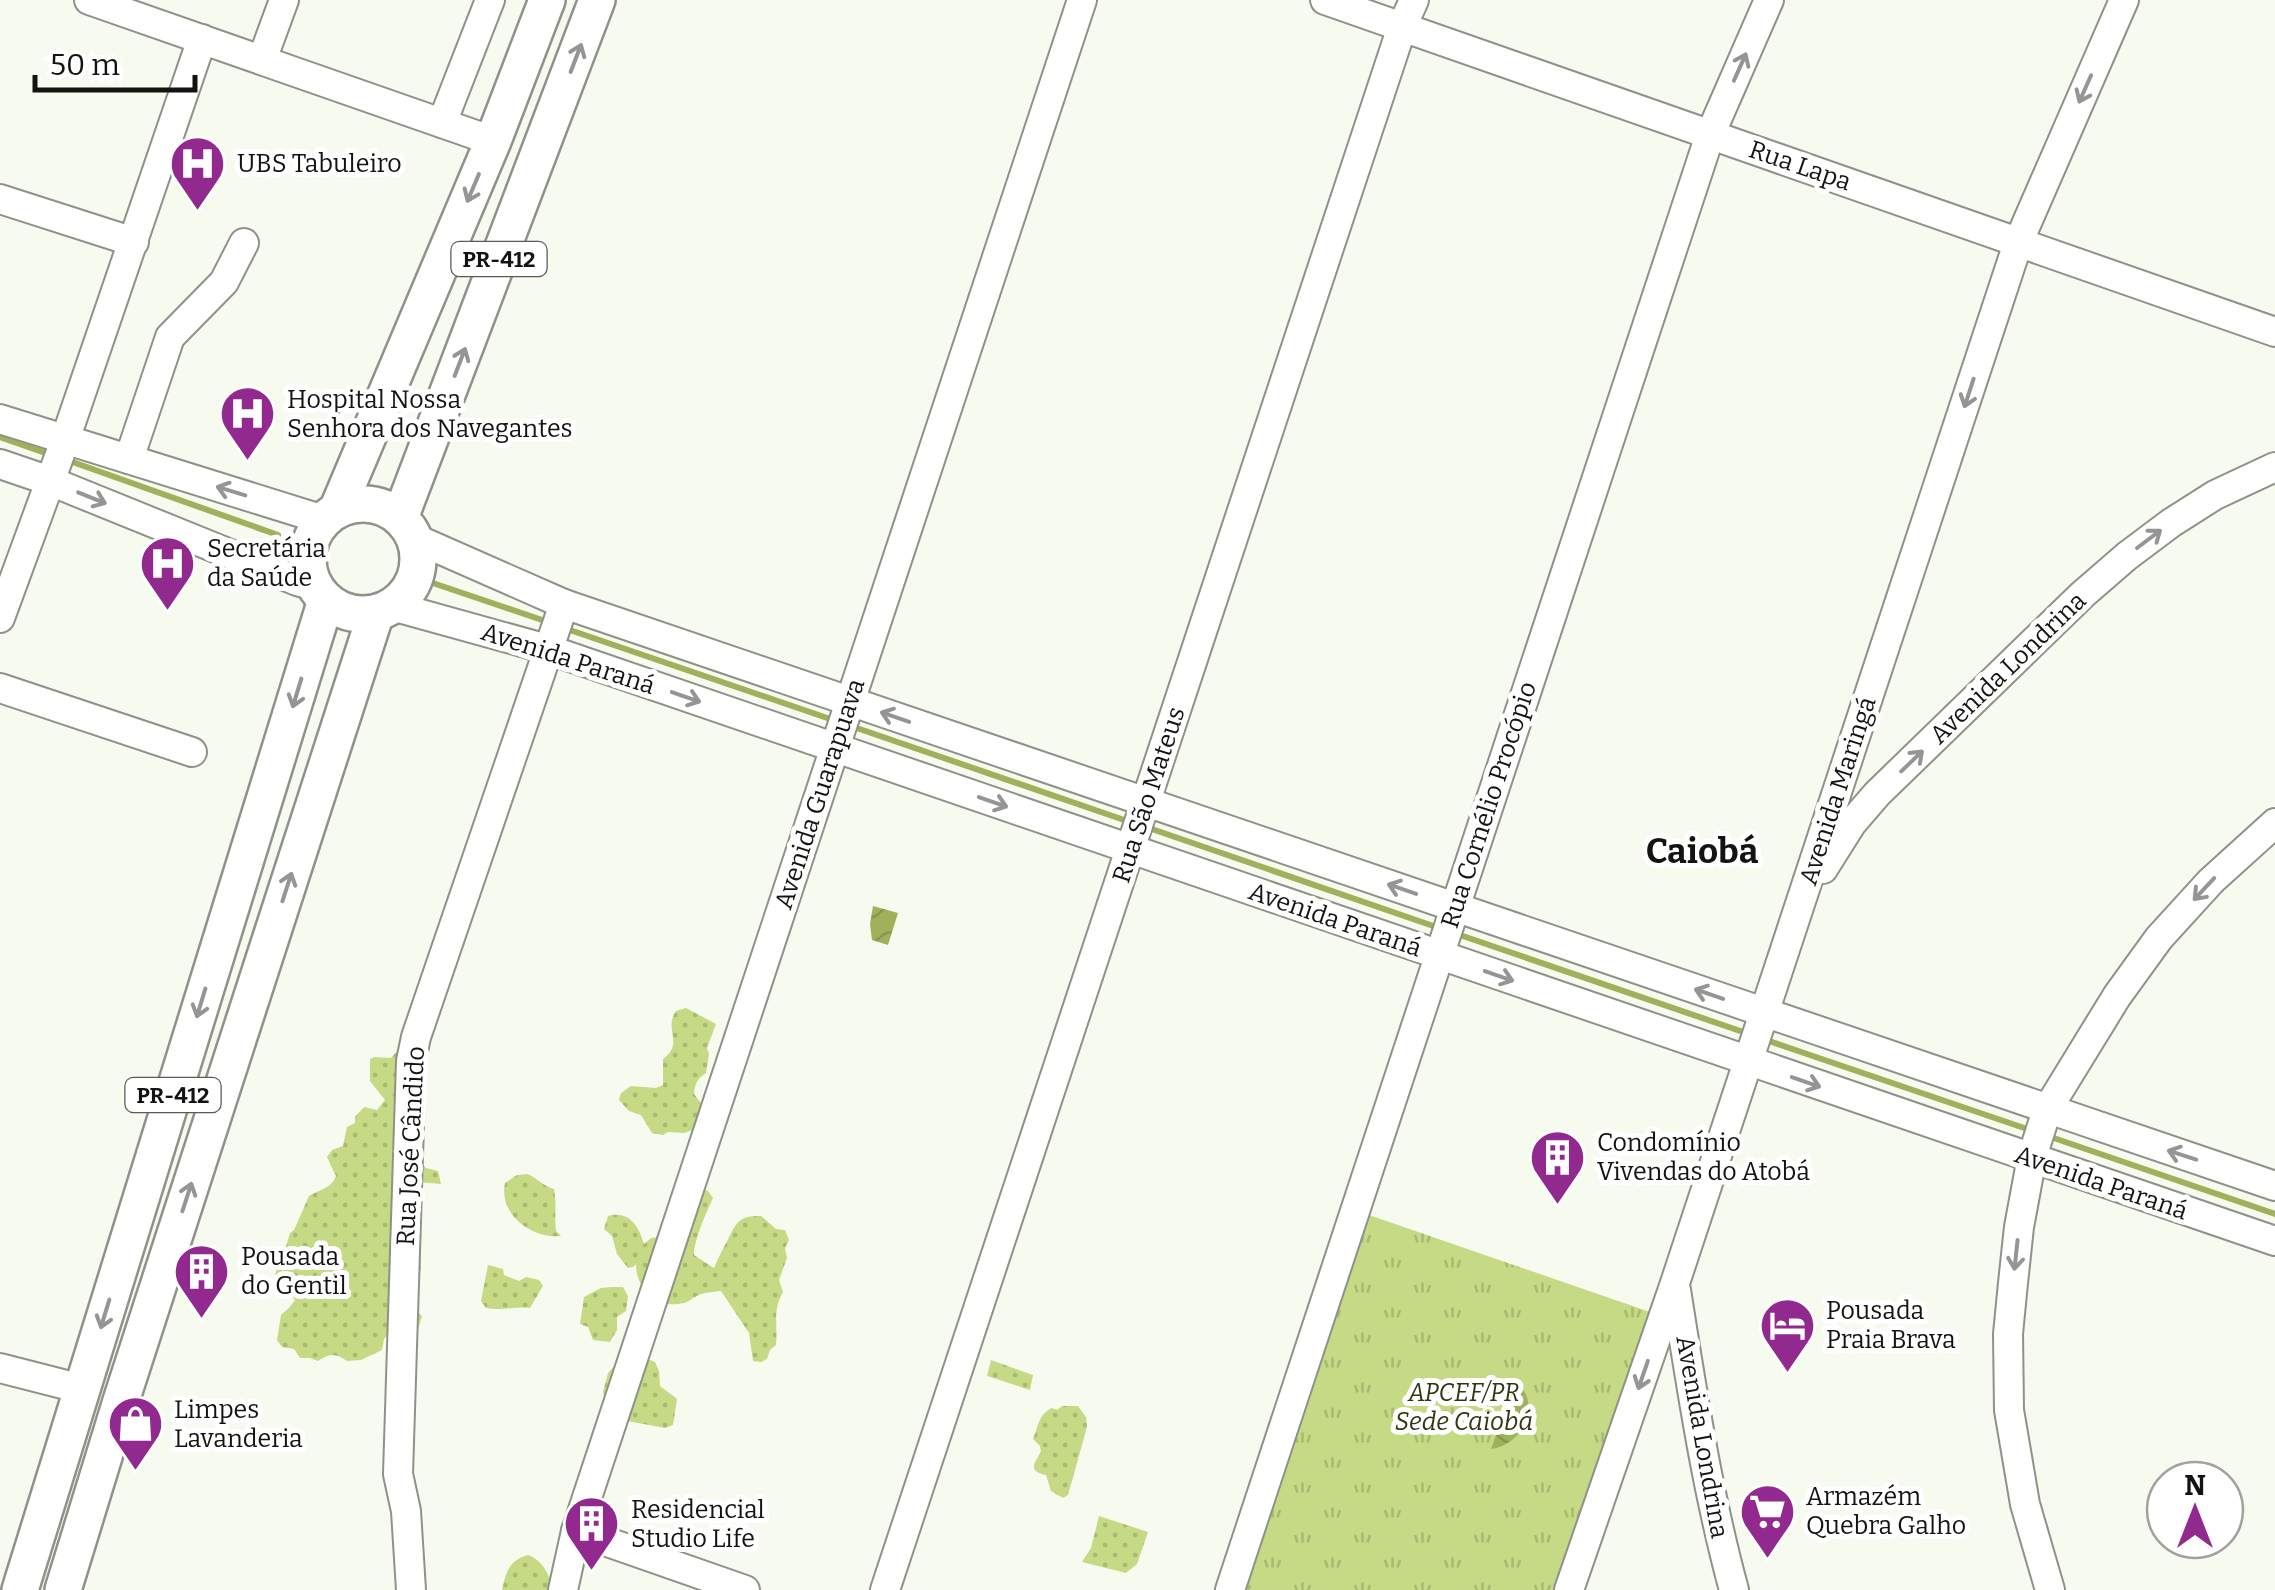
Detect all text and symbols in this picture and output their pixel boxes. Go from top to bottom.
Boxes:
scale bar [35,30,195,92]
one-way arrow [568,43,586,74]
text: 50 m [50,47,120,83]
one-way arrow [1732,52,1750,83]
one-way arrow [2075,73,2093,104]
hospital icon: UBS Tabuleiro [168,134,228,213]
street label: Rua Lapa [1745,135,1855,198]
place label: UBS Tabuleiro [237,149,402,179]
one-way arrow [463,172,481,203]
road number: PR-412 [452,242,546,276]
one-way arrow [452,347,470,377]
one-way arrow [1958,376,1976,408]
hospital icon: Hospital Nossa Senhora dos Navegantes [218,384,278,463]
place label: Hospital Nossa Senhora dos Navegantes [287,385,573,444]
one-way arrow [216,481,247,499]
one-way arrow [76,490,106,508]
one-way arrow [2135,529,2162,550]
hospital icon: Secretária da Saúde [138,533,198,612]
place label: Secretária da Saúde [207,534,326,593]
street label: Avenida Londrina [1924,586,2093,750]
street label: Avenida Paraná [477,617,659,701]
street label: Avenida Guarapuava [769,675,872,913]
one-way arrow [287,677,305,708]
street label: Rua Cornélio Procópio [1435,678,1543,932]
one-way arrow [669,689,701,707]
street label: Avenida Maringá [1793,693,1883,889]
street label: Rua São Mateus [1106,703,1192,887]
one-way arrow [880,707,911,725]
one-way arrow [1899,749,1923,773]
one-way arrow [977,795,1009,813]
district label: Caiobá [1646,830,1759,872]
one-way arrow [279,872,297,904]
street label: Avenida Paraná [1245,876,1426,964]
one-way arrow [2192,877,2216,901]
one-way arrow [1386,879,1418,897]
one-way arrow [1483,969,1515,987]
one-way arrow [1695,984,1726,1002]
one-way arrow [191,987,209,1019]
street label: Rua José Cândido [391,1045,431,1247]
one-way arrow [1790,1074,1821,1092]
road number: PR-412 [126,1078,220,1112]
building icon: Condomínio Vivendas do Atobá [1528,1127,1588,1206]
place label: Condomínio Vivendas do Atobá [1597,1128,1810,1187]
street label: Avenida Paraná [2011,1139,2192,1227]
one-way arrow [2167,1145,2199,1163]
one-way arrow [179,1181,197,1213]
one-way arrow [2006,1239,2025,1271]
building icon: Pousada do Gentil [172,1241,232,1320]
place label: Pousada do Gentil [241,1242,347,1301]
hotel icon: Pousada Praia Brava [1757,1295,1817,1374]
place label: Pousada Praia Brava [1826,1296,1956,1355]
one-way arrow [95,1298,113,1329]
street label: Avenida Londrina [1669,1333,1735,1541]
one-way arrow [1633,1359,1651,1390]
park label: APCEF/PR Sede Caiobá [1395,1378,1533,1437]
shop icon: Limpes Lavanderia [105,1394,165,1473]
place label: Limpes Lavanderia [174,1395,303,1454]
north arrow [2145,1460,2245,1560]
text: N [2184,1469,2206,1502]
supermarket icon: Armazém Quebra Galho [1737,1481,1797,1560]
place label: Armazém Quebra Galho [1806,1482,1966,1541]
building icon: Residencial Studio Life [562,1494,622,1573]
place label: Residencial Studio Life [631,1495,765,1554]

